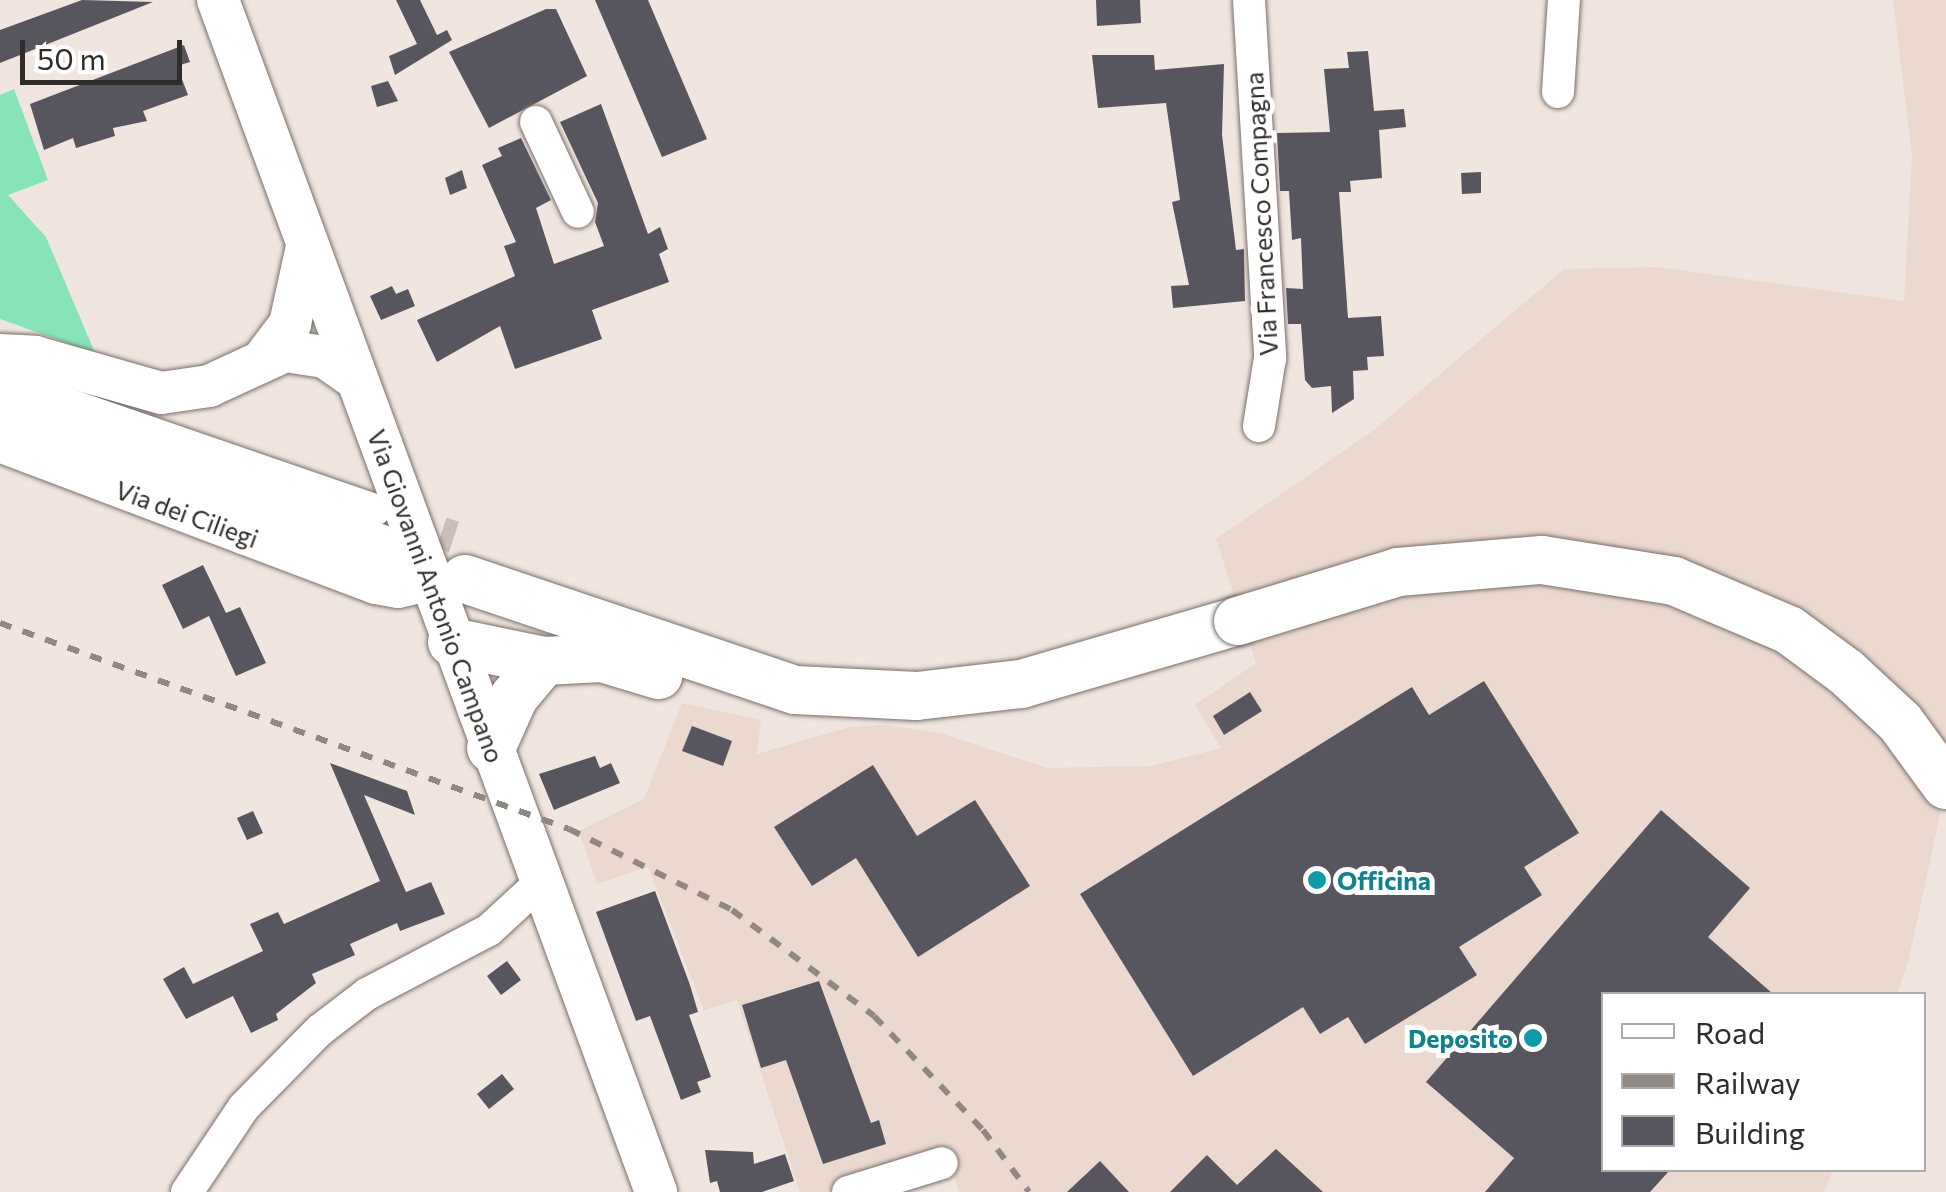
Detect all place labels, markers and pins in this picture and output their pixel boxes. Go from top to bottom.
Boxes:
place label: Officina [1337,865,1431,895]
marker: Officina [1306,869,1328,891]
place label: Deposito [1408,1023,1513,1053]
marker: Deposito [1522,1027,1544,1049]

